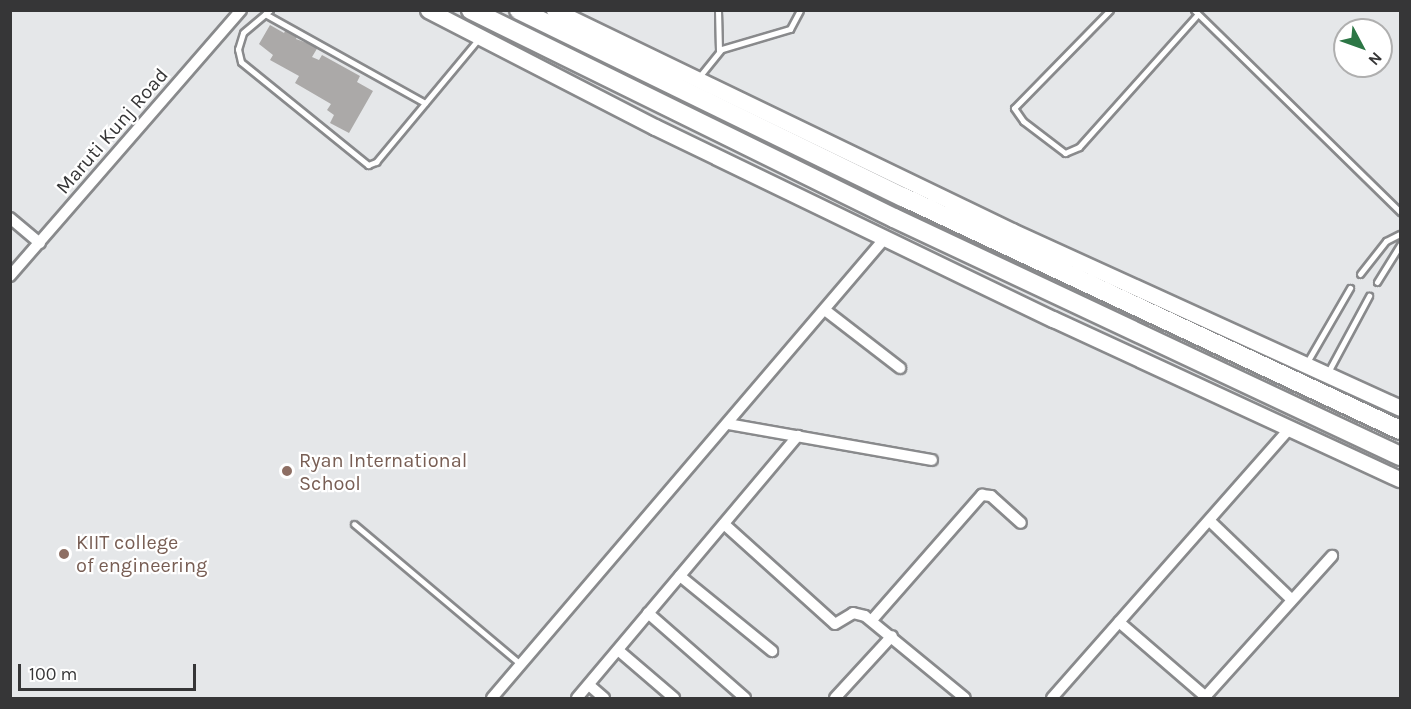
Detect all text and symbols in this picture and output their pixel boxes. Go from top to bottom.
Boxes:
north arrow [1333,18,1393,78]
text: N [1365,48,1386,69]
street label: Maruti Kunj Road [51,63,173,199]
place label: Ryan International School [299,448,467,495]
marker: Ryan International School [280,464,294,478]
place label: KIIT college of engineering [76,530,207,577]
marker: KIIT college of engineering [57,547,71,561]
scale bar [21,652,200,690]
text: 100 m [29,663,77,685]

